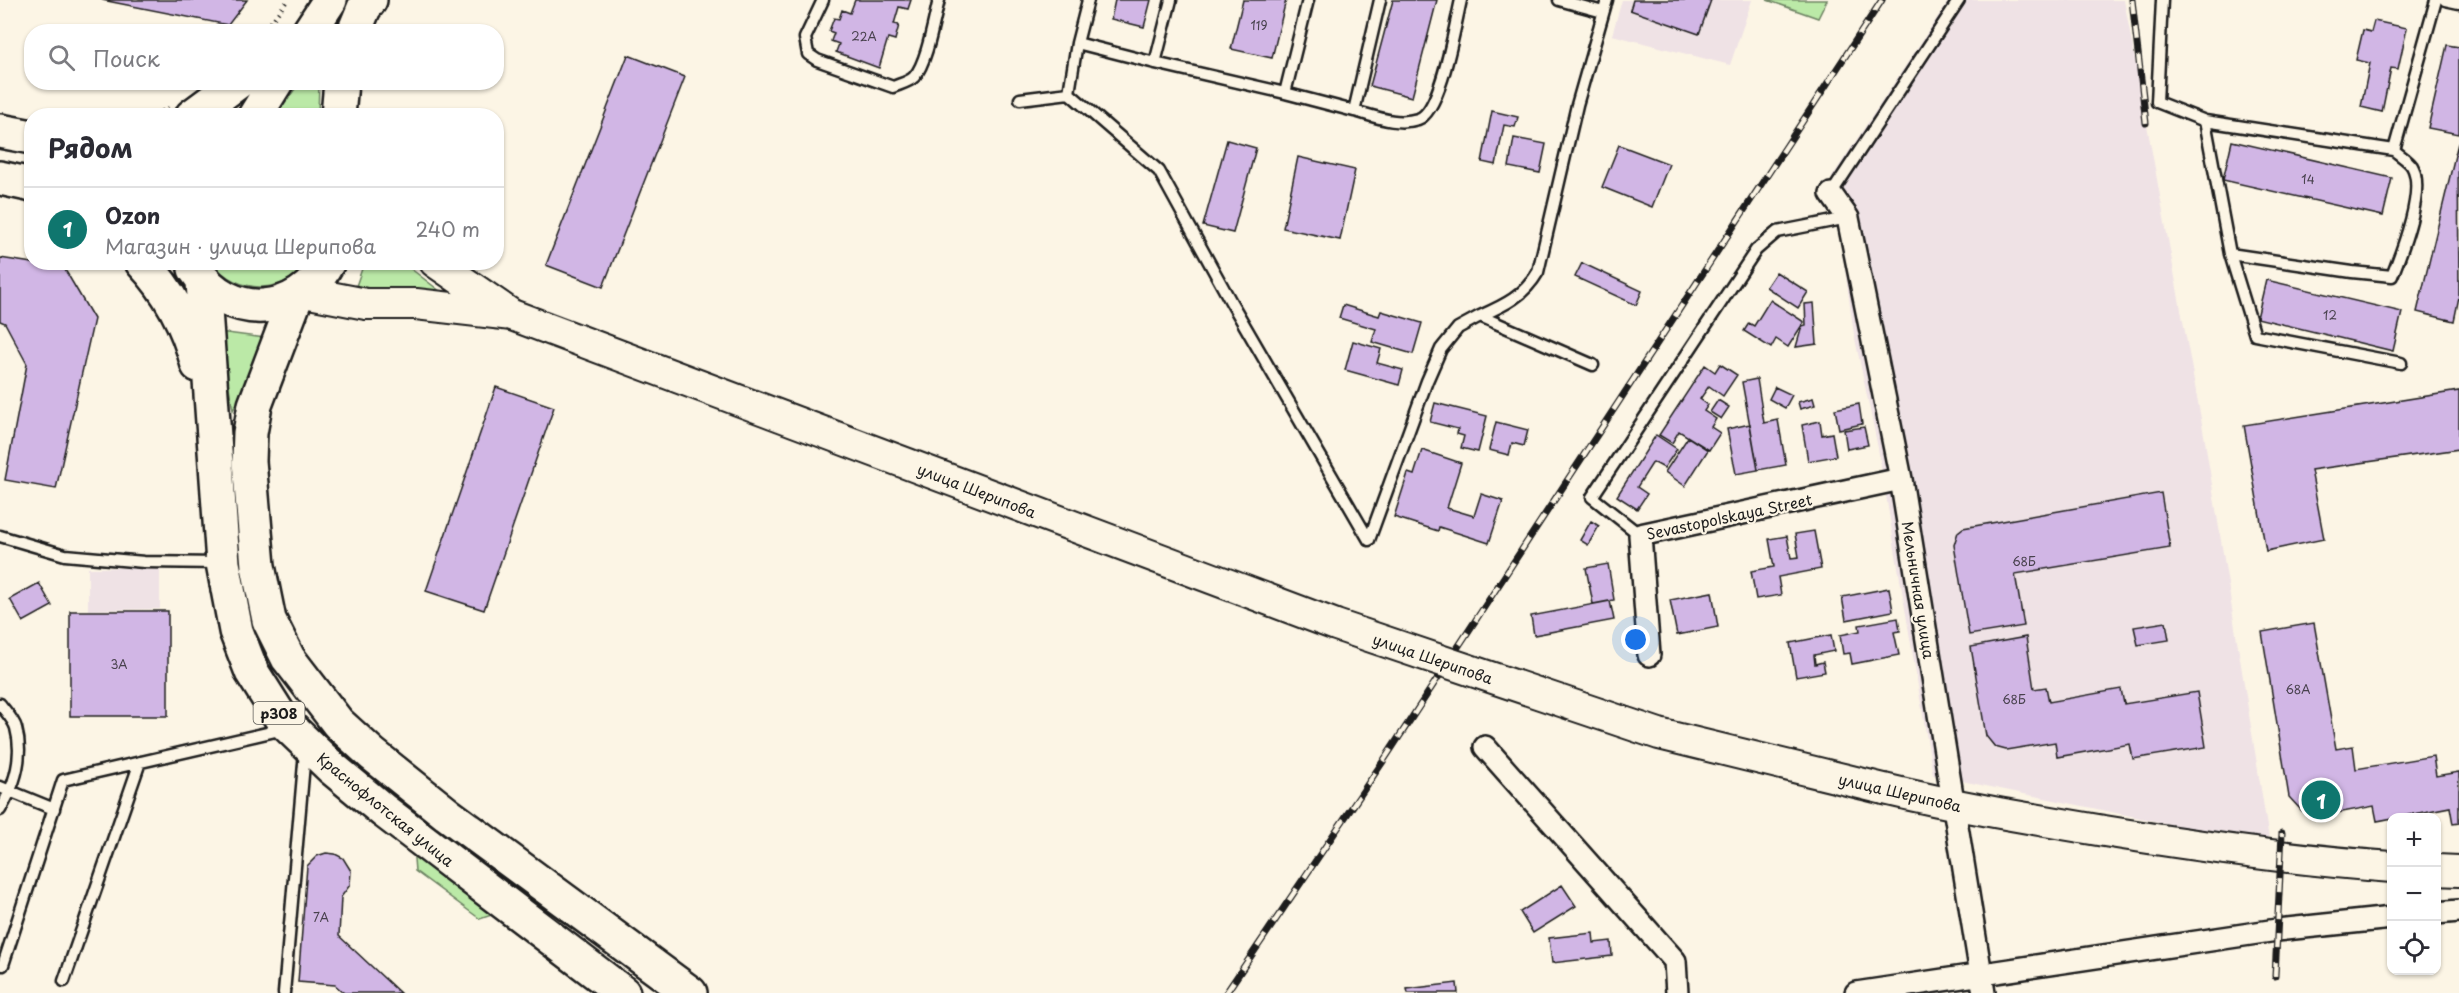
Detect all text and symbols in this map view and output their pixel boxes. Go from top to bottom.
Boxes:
house number: 119 [1250,16,1268,34]
search box [24,24,504,90]
house number: 22А [851,27,877,45]
icon: search [45,41,78,74]
text: Поиск [93,41,160,74]
text: Рядом [48,128,133,167]
house number: 14 [2301,170,2315,188]
text: Ozon [105,198,160,231]
text: 1 [63,214,72,244]
text: 240 m [415,214,480,244]
text: Магазин · улица Шерипова [105,231,376,261]
house number: 12 [2323,306,2337,324]
street label: улица Шерипова [914,457,1040,523]
street label: Sevastopolskaya Street [1644,487,1814,545]
street label: Мельничная улица [1897,520,1941,661]
house number: 68Б [2012,552,2036,570]
your location [1621,625,1650,654]
street label: улица Шерипова [1370,627,1497,690]
house number: 3А [110,655,128,673]
house number: 68А [2286,680,2310,698]
house number: 68Б [2002,690,2026,708]
road number: p308 [254,702,304,724]
street label: Краснофлотская улица [313,746,460,872]
street label: улица Шерипова [1836,767,1964,817]
pin: 1 [2302,778,2340,822]
map controls [2387,813,2441,975]
button: + [2387,813,2441,867]
button: − [2387,867,2441,921]
house number: 7А [313,908,329,926]
button: locate [2387,921,2441,975]

